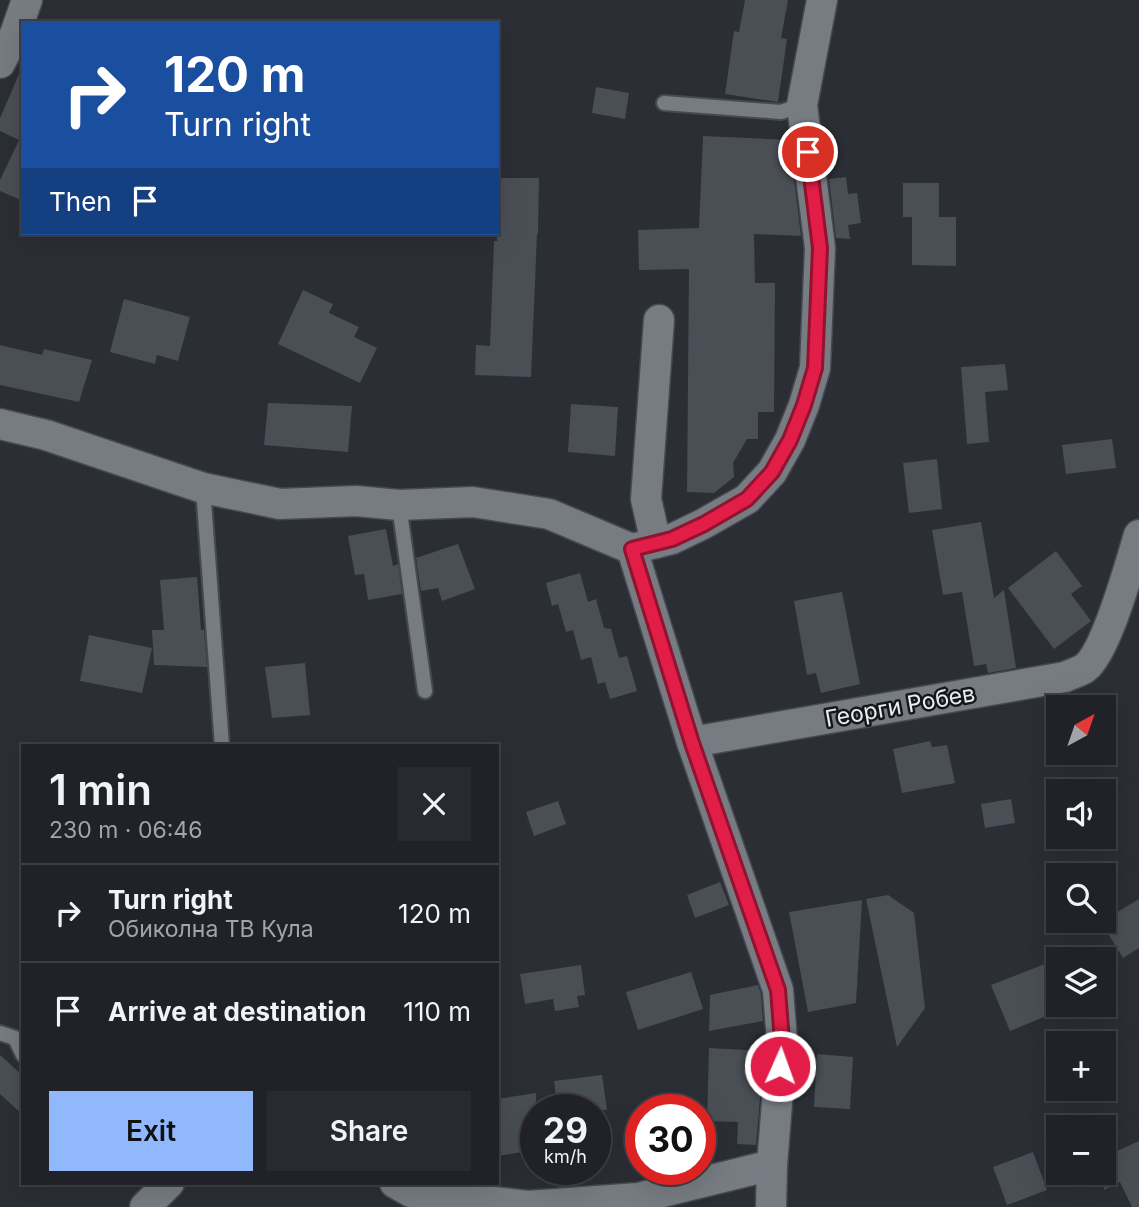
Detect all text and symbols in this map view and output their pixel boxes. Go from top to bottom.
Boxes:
text: 120 m [164,45,305,104]
icon: right [49,49,140,140]
text: Turn right [164,105,311,144]
pin [778,122,838,182]
icon: arrive [789,133,827,171]
icon: arrive [126,182,164,220]
text: Then [49,186,112,217]
street label: Георги Робев [823,679,977,733]
north arrow [1046,695,1116,765]
map controls [1046,695,1116,1185]
text: 1 min [49,764,152,815]
button: close [397,767,471,841]
button: sound [1046,779,1116,849]
text: 230 m · 06:46 [49,816,202,844]
button: search [1046,863,1116,933]
text: Turn right [108,884,233,915]
icon: right [49,894,87,932]
text: 120 m [398,898,471,929]
text: Обиколна ТВ Кула [108,915,314,943]
button: layers [1046,947,1116,1017]
icon: arrive [49,992,87,1030]
text: Arrive at destination [108,996,367,1027]
text: 110 m [403,996,471,1027]
position arrow [743,1029,817,1103]
button: + [1046,1031,1116,1101]
button: Exit [49,1091,253,1171]
button: Share [267,1091,471,1171]
speed limit sign: 30 [625,1094,716,1185]
text: 29 [543,1109,588,1151]
button: − [1046,1115,1116,1185]
text: km/h [544,1146,587,1167]

